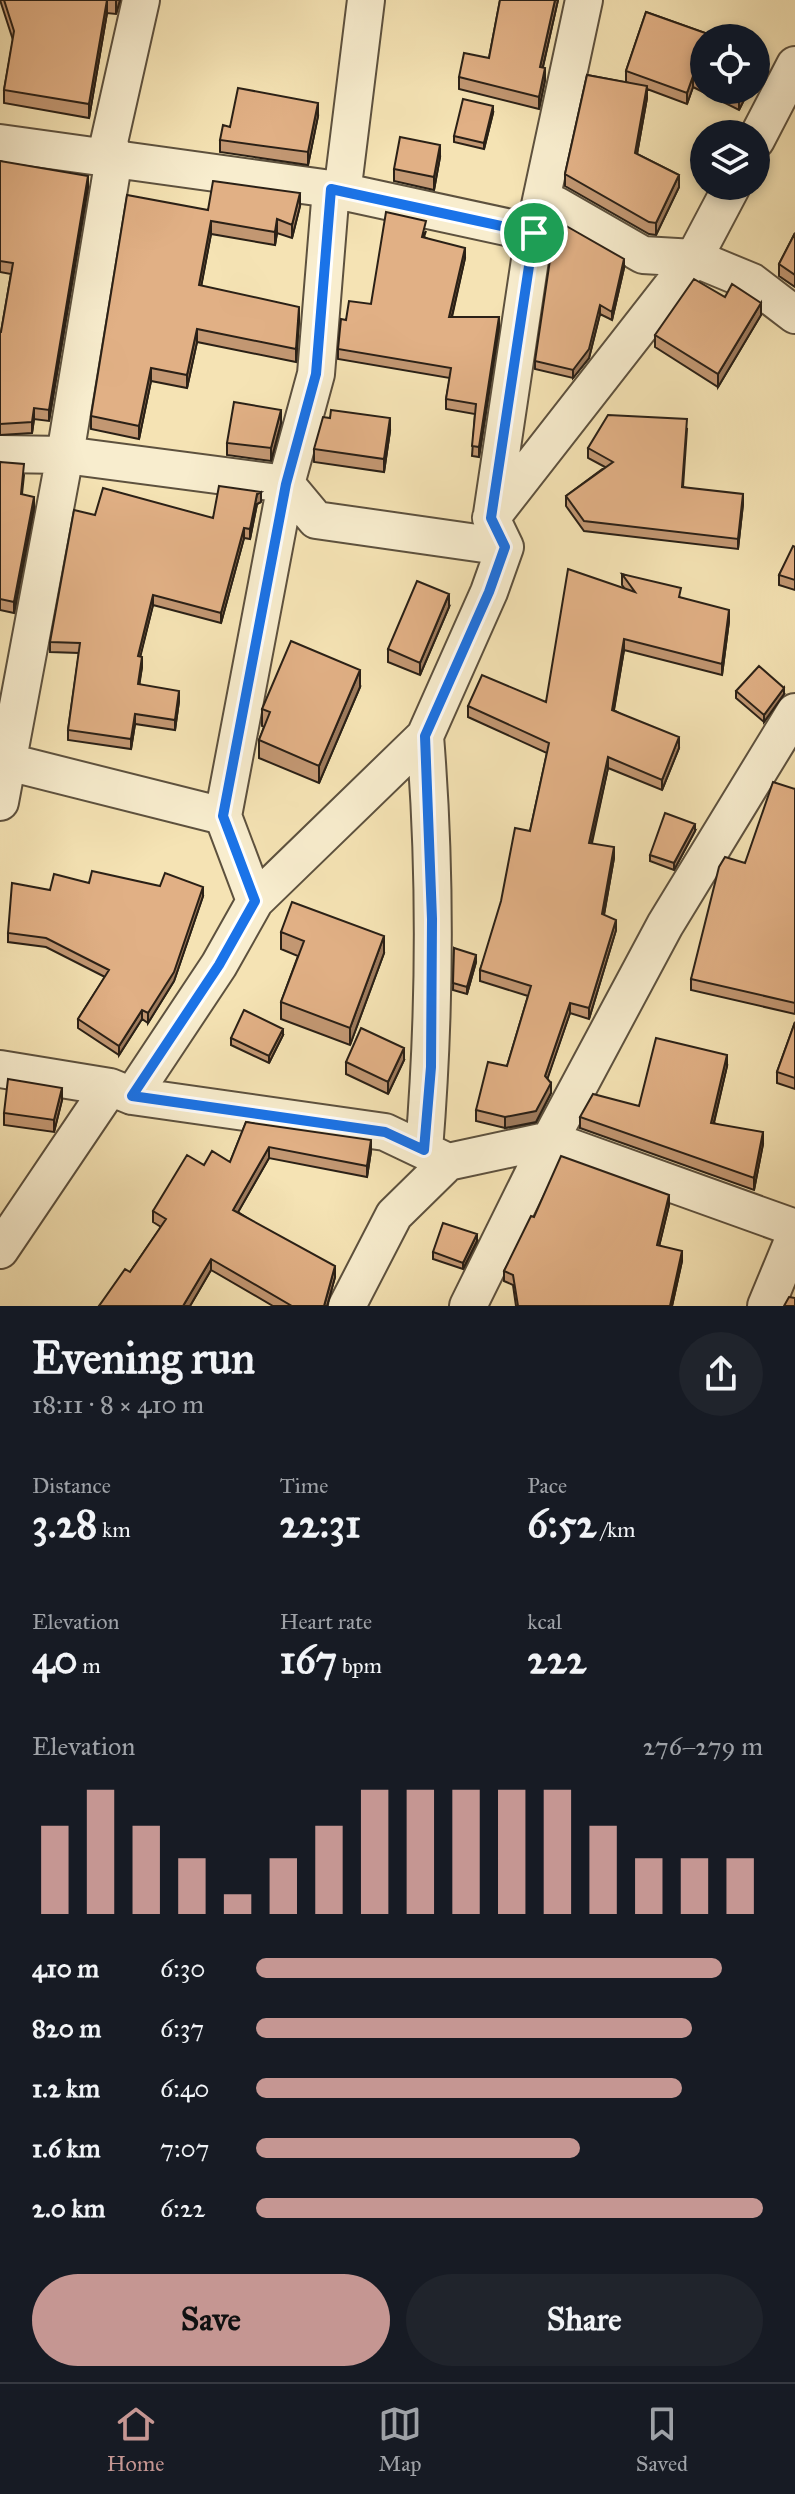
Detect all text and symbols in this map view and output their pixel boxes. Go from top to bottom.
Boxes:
map controls [690,24,770,200]
button: locate [690,24,770,104]
button: layers [690,120,770,200]
pin [500,199,568,267]
icon: arrive [512,211,556,255]
text: Evening run [32,1331,255,1385]
button: share [679,1332,763,1416]
text: 18:11 · 8 × 410 m [32,1388,204,1420]
text: Distance [32,1472,111,1499]
text: Time [280,1472,328,1499]
text: Pace [527,1472,567,1499]
text: 3.28 [32,1499,97,1548]
text: 22:31 [280,1499,361,1548]
text: 6:52 [527,1499,596,1548]
text: km [97,1516,131,1543]
text: /km [596,1516,636,1543]
text: Elevation [32,1608,119,1635]
text: Heart rate [280,1608,372,1635]
text: kcal [527,1608,562,1635]
text: 40 [32,1635,78,1684]
text: 167 [280,1635,337,1684]
text: 222 [527,1635,586,1684]
text: m [78,1652,101,1679]
text: bpm [337,1652,382,1679]
text: Elevation [32,1730,135,1762]
text: 276–279 m [643,1730,763,1762]
text: 410 m [32,1952,99,1984]
text: 6:30 [160,1952,205,1984]
text: 820 m [32,2012,101,2044]
text: 6:37 [160,2012,204,2044]
text: 1.2 km [32,2072,100,2104]
text: 6:40 [160,2072,210,2104]
text: 1.6 km [32,2132,101,2164]
text: 7:07 [160,2132,209,2164]
text: 2.0 km [32,2192,105,2224]
text: 6:22 [160,2192,205,2224]
button: Save [32,2274,390,2366]
button: Share [406,2274,763,2366]
tab: Home [107,2402,164,2477]
tab: Map [378,2402,422,2477]
tab: Saved [636,2402,688,2477]

